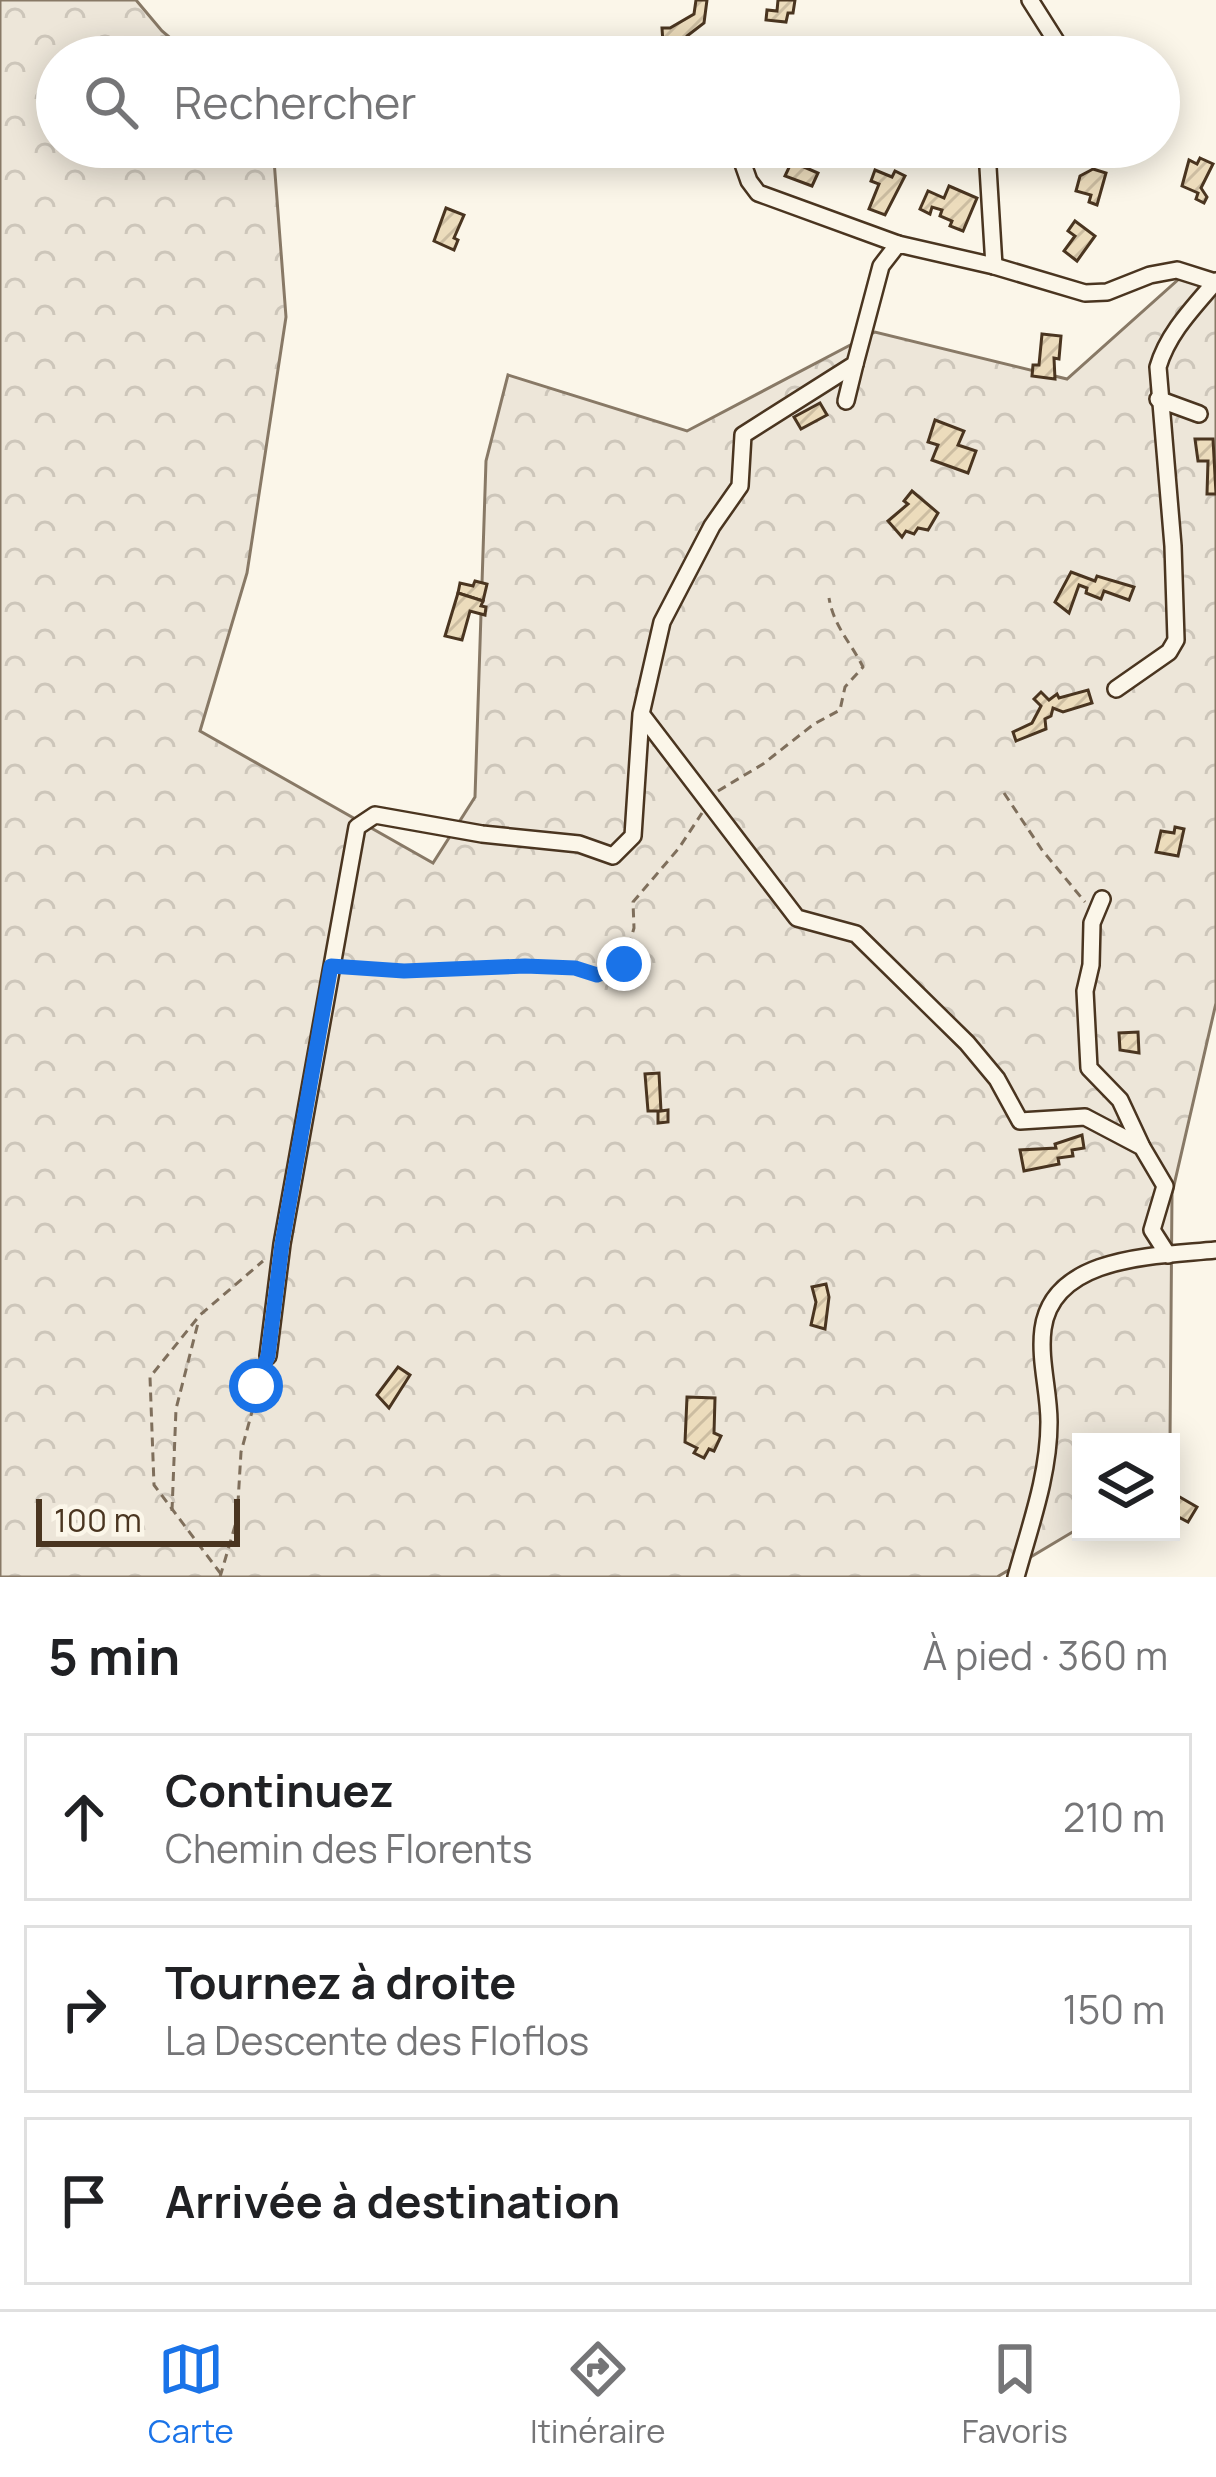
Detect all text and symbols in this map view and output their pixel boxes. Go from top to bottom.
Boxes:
search box [36,36,1180,168]
icon: search [78,69,144,135]
text: Rechercher [174,71,417,133]
route end [597,937,651,991]
route start [229,1359,283,1413]
map controls [1072,1433,1180,1541]
button: layers [1072,1433,1180,1541]
scale bar [36,1493,240,1546]
text: 100 m [54,1497,142,1542]
text: 5 min [48,1621,180,1690]
text: À pied · 360 m [923,1628,1168,1682]
text: Continuez [165,1759,394,1821]
icon: ahead [51,1784,117,1850]
text: 210 m [1063,1790,1165,1844]
text: Chemin des Florents [165,1821,533,1875]
text: Tournez à droite [165,1951,516,2013]
icon: right [51,1976,117,2042]
text: 150 m [1063,1982,1165,2036]
text: La Descente des Floflos [165,2013,589,2067]
icon: arrive [51,2168,117,2234]
text: Arrivée à destination [165,2170,620,2232]
tab: Carte [148,2336,234,2453]
tab: Itinéraire [530,2336,666,2453]
tab: Favoris [962,2336,1068,2453]

